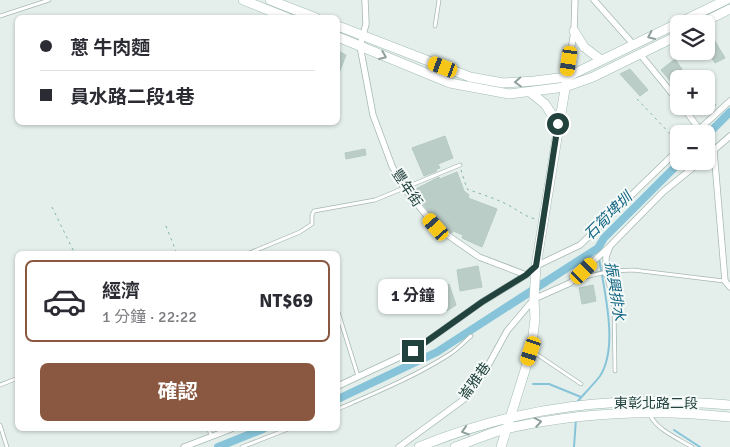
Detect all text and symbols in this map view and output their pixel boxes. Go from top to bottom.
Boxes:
map controls [670,15,715,170]
button: layers [670,15,715,60]
one-way arrow [647,30,656,40]
text: 蔥 牛肉麵 [70,36,150,60]
car [559,45,578,77]
one-way arrow [378,49,387,60]
car [426,55,459,79]
button: + [670,70,715,115]
one-way arrow [514,76,522,87]
text: 員水路二段1巷 [70,85,194,109]
route start [547,113,569,135]
button: − [670,125,715,170]
street label: 豐年街 [388,166,426,210]
water label: 石筍埤圳 [580,187,637,244]
car [420,211,451,243]
car [567,255,600,287]
water label: 振興排水 [601,260,629,323]
callout: 1 分鐘 [378,278,448,314]
icon: car [42,279,87,324]
text: 經濟 [102,279,140,303]
text: 1 分鐘 [391,286,435,306]
text: NT$69 [259,289,313,313]
text: 1 分鐘 · 22:22 [102,307,197,327]
car [519,334,542,368]
route end [402,340,424,362]
street label: 崙雅巷 [456,359,494,403]
button: 確認 [40,363,315,421]
street label: 東彰北路二段 [614,395,698,412]
one-way arrow [534,418,543,428]
one-way arrow [461,425,469,435]

